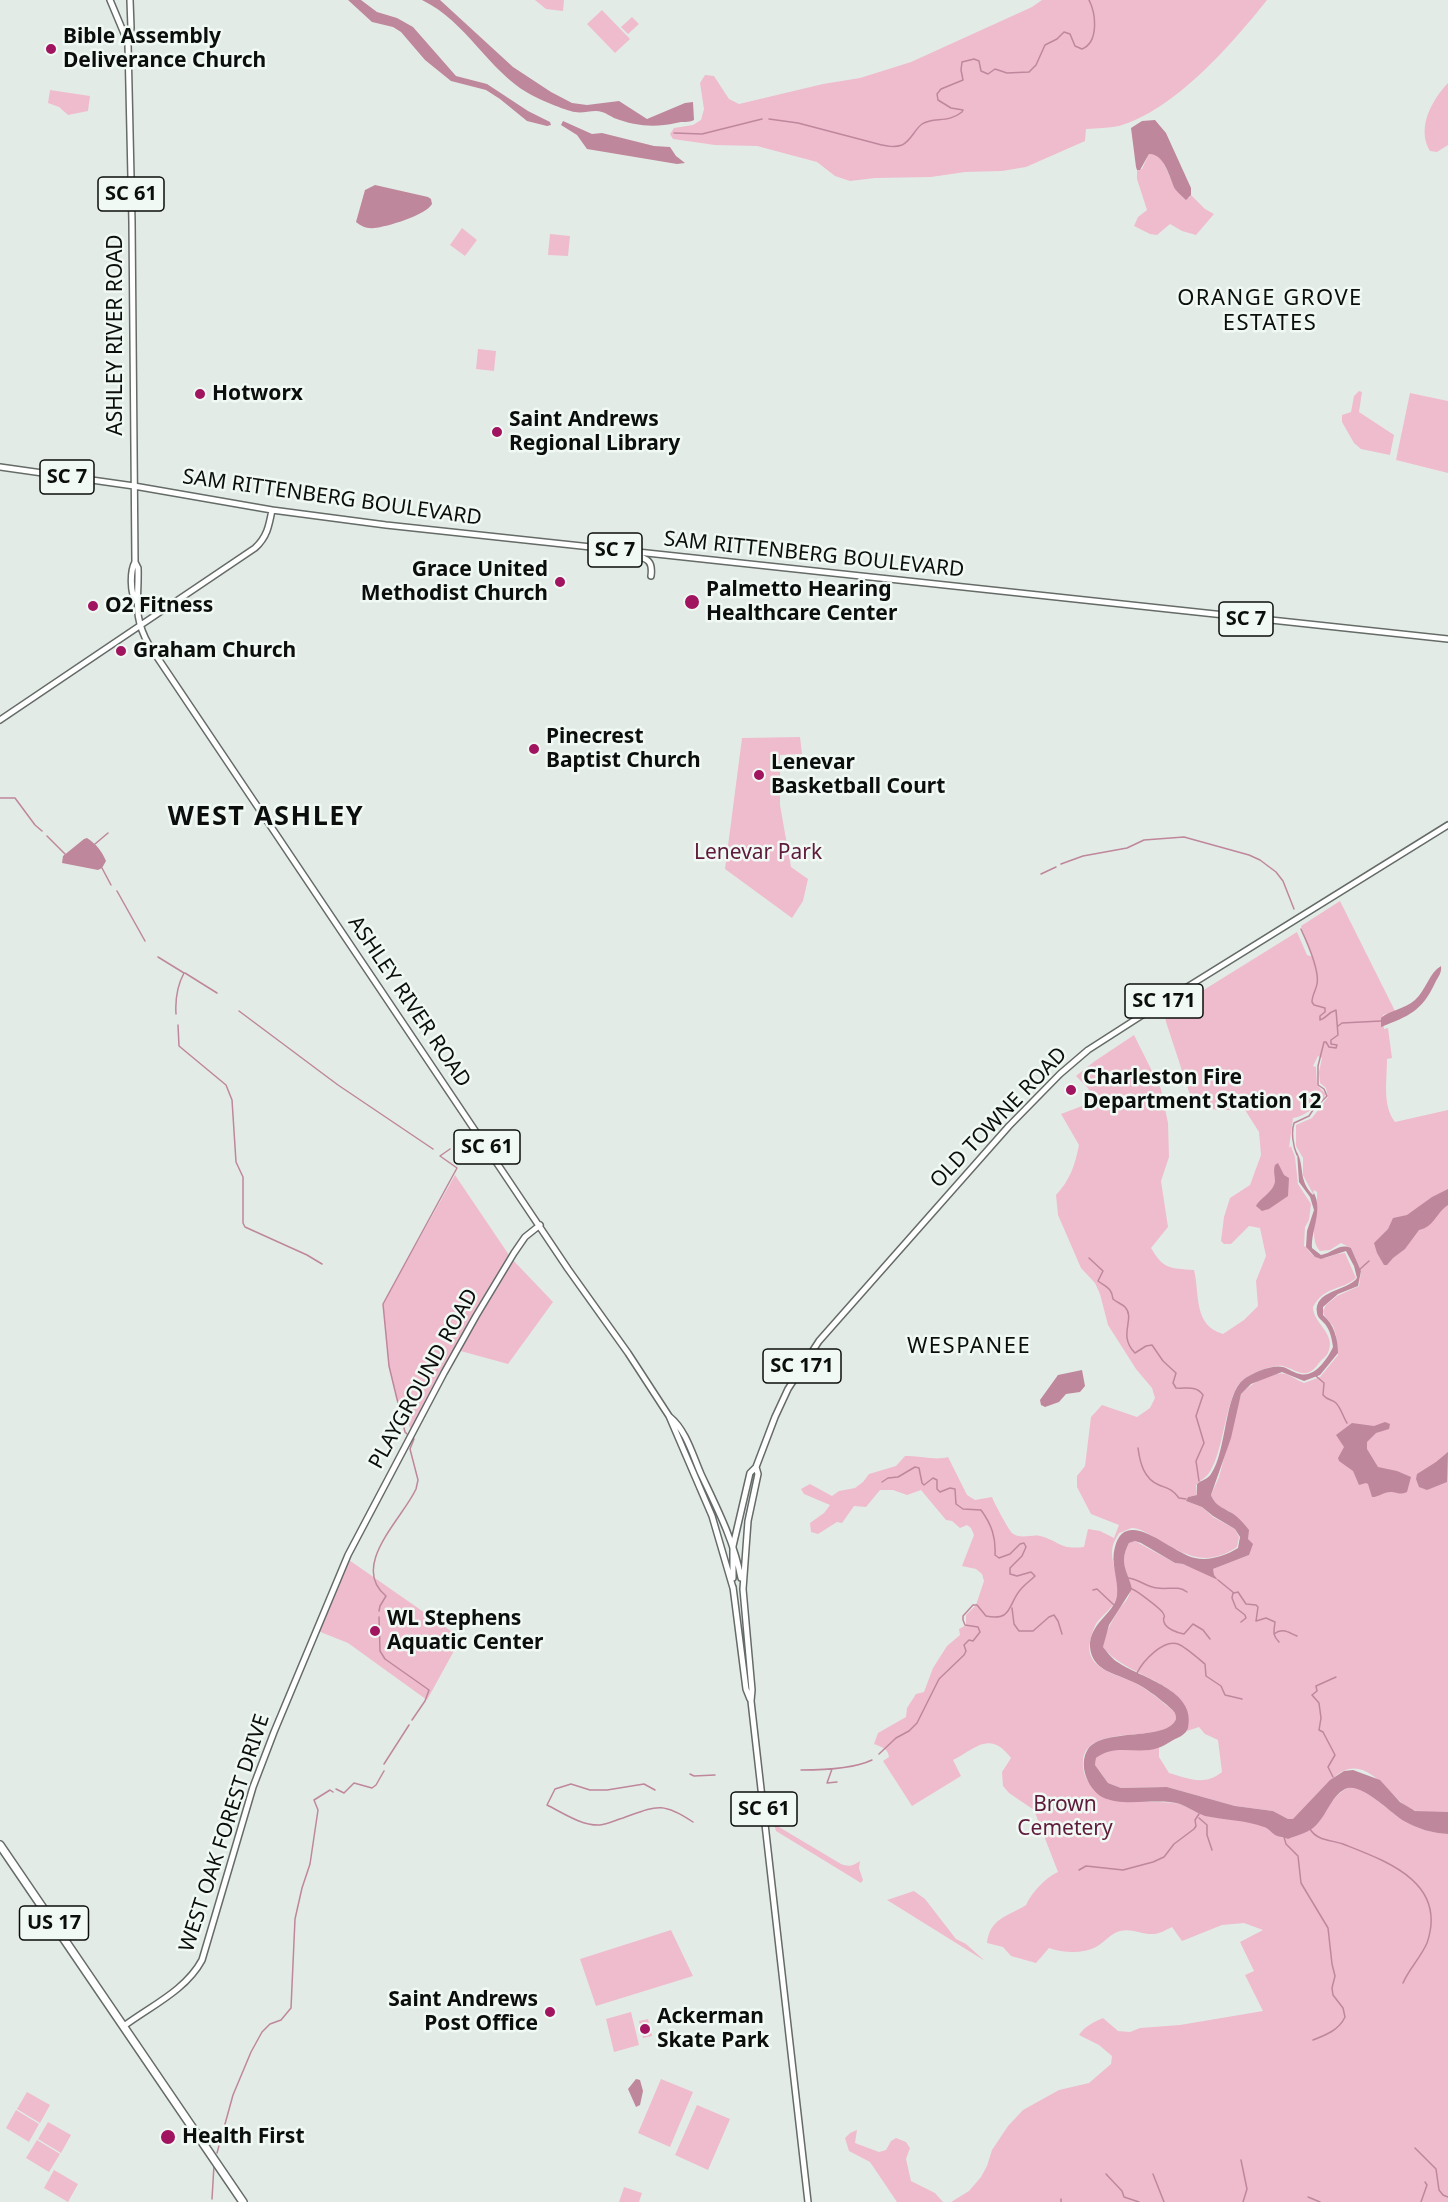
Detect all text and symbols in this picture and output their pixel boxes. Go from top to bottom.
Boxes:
place label: Bible Assembly Deliverance Church [63,24,266,74]
marker: Bible Assembly Deliverance Church [44,42,58,56]
road number: SC 61 [98,177,164,211]
street label: ASHLEY RIVER ROAD [103,234,129,436]
district label: ORANGE GROVE ESTATES [1177,286,1363,338]
place label: Hotworx [212,381,303,407]
marker: Hotworx [193,387,207,401]
place label: Saint Andrews Regional Library [509,407,680,457]
marker: Saint Andrews Regional Library [490,425,504,439]
road number: SC 7 [40,460,94,494]
street label: SAM RITTENBERG BOULEVARD [181,465,483,531]
street label: SAM RITTENBERG BOULEVARD [663,527,965,583]
road number: SC 7 [588,533,642,567]
place label: Grace United Methodist Church [361,557,548,607]
marker: Grace United Methodist Church [553,575,567,589]
place label: Palmetto Hearing Healthcare Center [706,577,897,627]
place label: O2 Fitness [105,593,213,619]
marker: Palmetto Hearing Healthcare Center [683,593,701,611]
marker: O2 Fitness [86,599,100,613]
road number: SC 7 [1219,602,1273,636]
place label: Graham Church [133,638,296,664]
marker: Graham Church [114,644,128,658]
place label: Pinecrest Baptist Church [546,724,701,774]
marker: Pinecrest Baptist Church [527,742,541,756]
place label: Lenevar Basketball Court [771,750,945,800]
marker: Lenevar Basketball Court [752,768,766,782]
district label: WEST ASHLEY [168,801,364,833]
park label: Lenevar Park [694,840,822,866]
street label: ASHLEY RIVER ROAD [342,912,476,1092]
road number: SC 171 [1125,984,1203,1018]
street label: OLD TOWNE ROAD [925,1042,1073,1194]
place label: Charleston Fire Department Station 12 [1083,1065,1321,1115]
marker: Charleston Fire Department Station 12 [1064,1083,1078,1097]
road number: SC 61 [454,1130,520,1164]
street label: PLAYGROUND ROAD [364,1285,484,1473]
district label: WESPANEE [907,1334,1031,1360]
road number: SC 171 [763,1349,841,1383]
place label: WL Stephens Aquatic Center [387,1606,543,1656]
marker: WL Stephens Aquatic Center [368,1624,382,1638]
street label: WEST OAK FOREST DRIVE [175,1711,275,1955]
road number: SC 61 [731,1792,797,1826]
park label: Brown Cemetery [1017,1792,1113,1842]
road number: US 17 [20,1906,88,1940]
place label: Saint Andrews Post Office [388,1987,538,2037]
place label: Ackerman Skate Park [657,2004,769,2054]
marker: Saint Andrews Post Office [543,2005,557,2019]
marker: Ackerman Skate Park [638,2022,652,2036]
place label: Health First [182,2124,305,2150]
marker: Health First [159,2128,177,2146]

